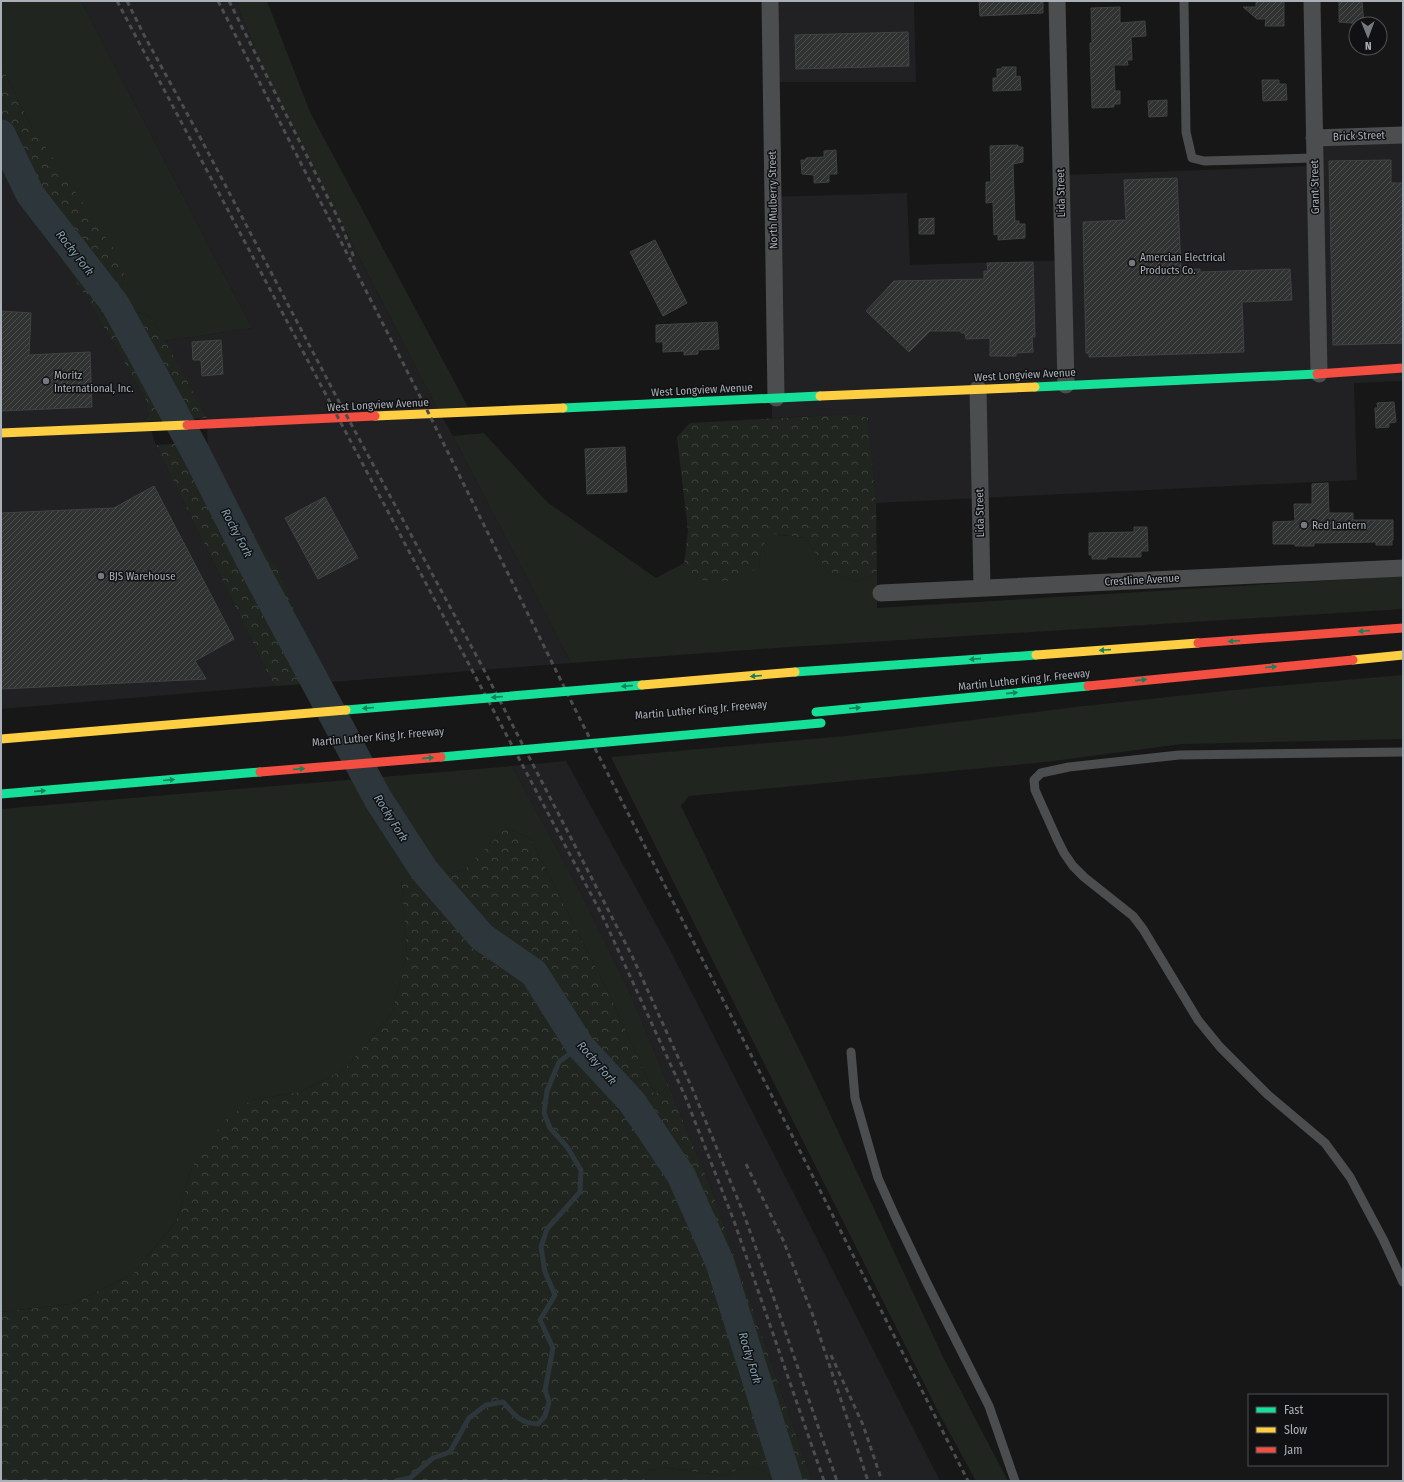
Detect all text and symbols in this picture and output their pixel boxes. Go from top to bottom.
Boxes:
north arrow [1348,16,1388,56]
text: N [1365,39,1372,52]
street label: Brick Street [1333,129,1386,143]
street label: North Mulberry Street [766,150,780,249]
street label: Grant Street [1308,159,1322,214]
street label: Lida Street [1054,168,1068,217]
water label: Rocky Fork [53,228,97,278]
place label: Amercian Electrical Products Co. [1140,251,1226,277]
marker: Amercian Electrical Products Co. [1127,258,1137,268]
street label: West Longview Avenue [974,366,1076,384]
place label: Moritz International, Inc. [54,369,133,395]
marker: Moritz International, Inc. [41,376,51,386]
street label: West Longview Avenue [651,381,753,399]
street label: West Longview Avenue [327,396,429,414]
street label: Lida Street [973,488,987,537]
water label: Rocky Fork [218,506,256,560]
place label: Red Lantern [1312,519,1366,532]
marker: Red Lantern [1299,520,1309,530]
place label: BJS Warehouse [109,570,176,583]
marker: BJS Warehouse [96,571,106,581]
street label: Crestline Avenue [1104,572,1180,588]
one-way arrow [1358,628,1370,635]
one-way arrow [1228,637,1240,644]
one-way arrow [1098,647,1111,653]
one-way arrow [969,655,981,662]
one-way arrow [1265,664,1277,670]
street label: Martin Luther King Jr. Freeway [957,667,1091,693]
one-way arrow [750,672,762,679]
one-way arrow [1135,677,1147,683]
one-way arrow [621,683,633,690]
one-way arrow [1006,690,1018,697]
one-way arrow [491,694,503,701]
street label: Martin Luther King Jr. Freeway [634,698,768,722]
one-way arrow [362,705,374,712]
one-way arrow [849,705,861,712]
street label: Martin Luther King Jr. Freeway [311,725,445,749]
one-way arrow [422,755,435,761]
one-way arrow [293,765,305,772]
one-way arrow [163,776,175,783]
one-way arrow [34,787,46,794]
water label: Rocky Fork [371,792,411,844]
water label: Rocky Fork [574,1038,620,1088]
water label: Rocky Fork [736,1331,764,1385]
legend [1248,1394,1388,1466]
text: Fast [1284,1403,1303,1417]
text: Slow [1284,1423,1307,1437]
text: Jam [1284,1443,1302,1457]

